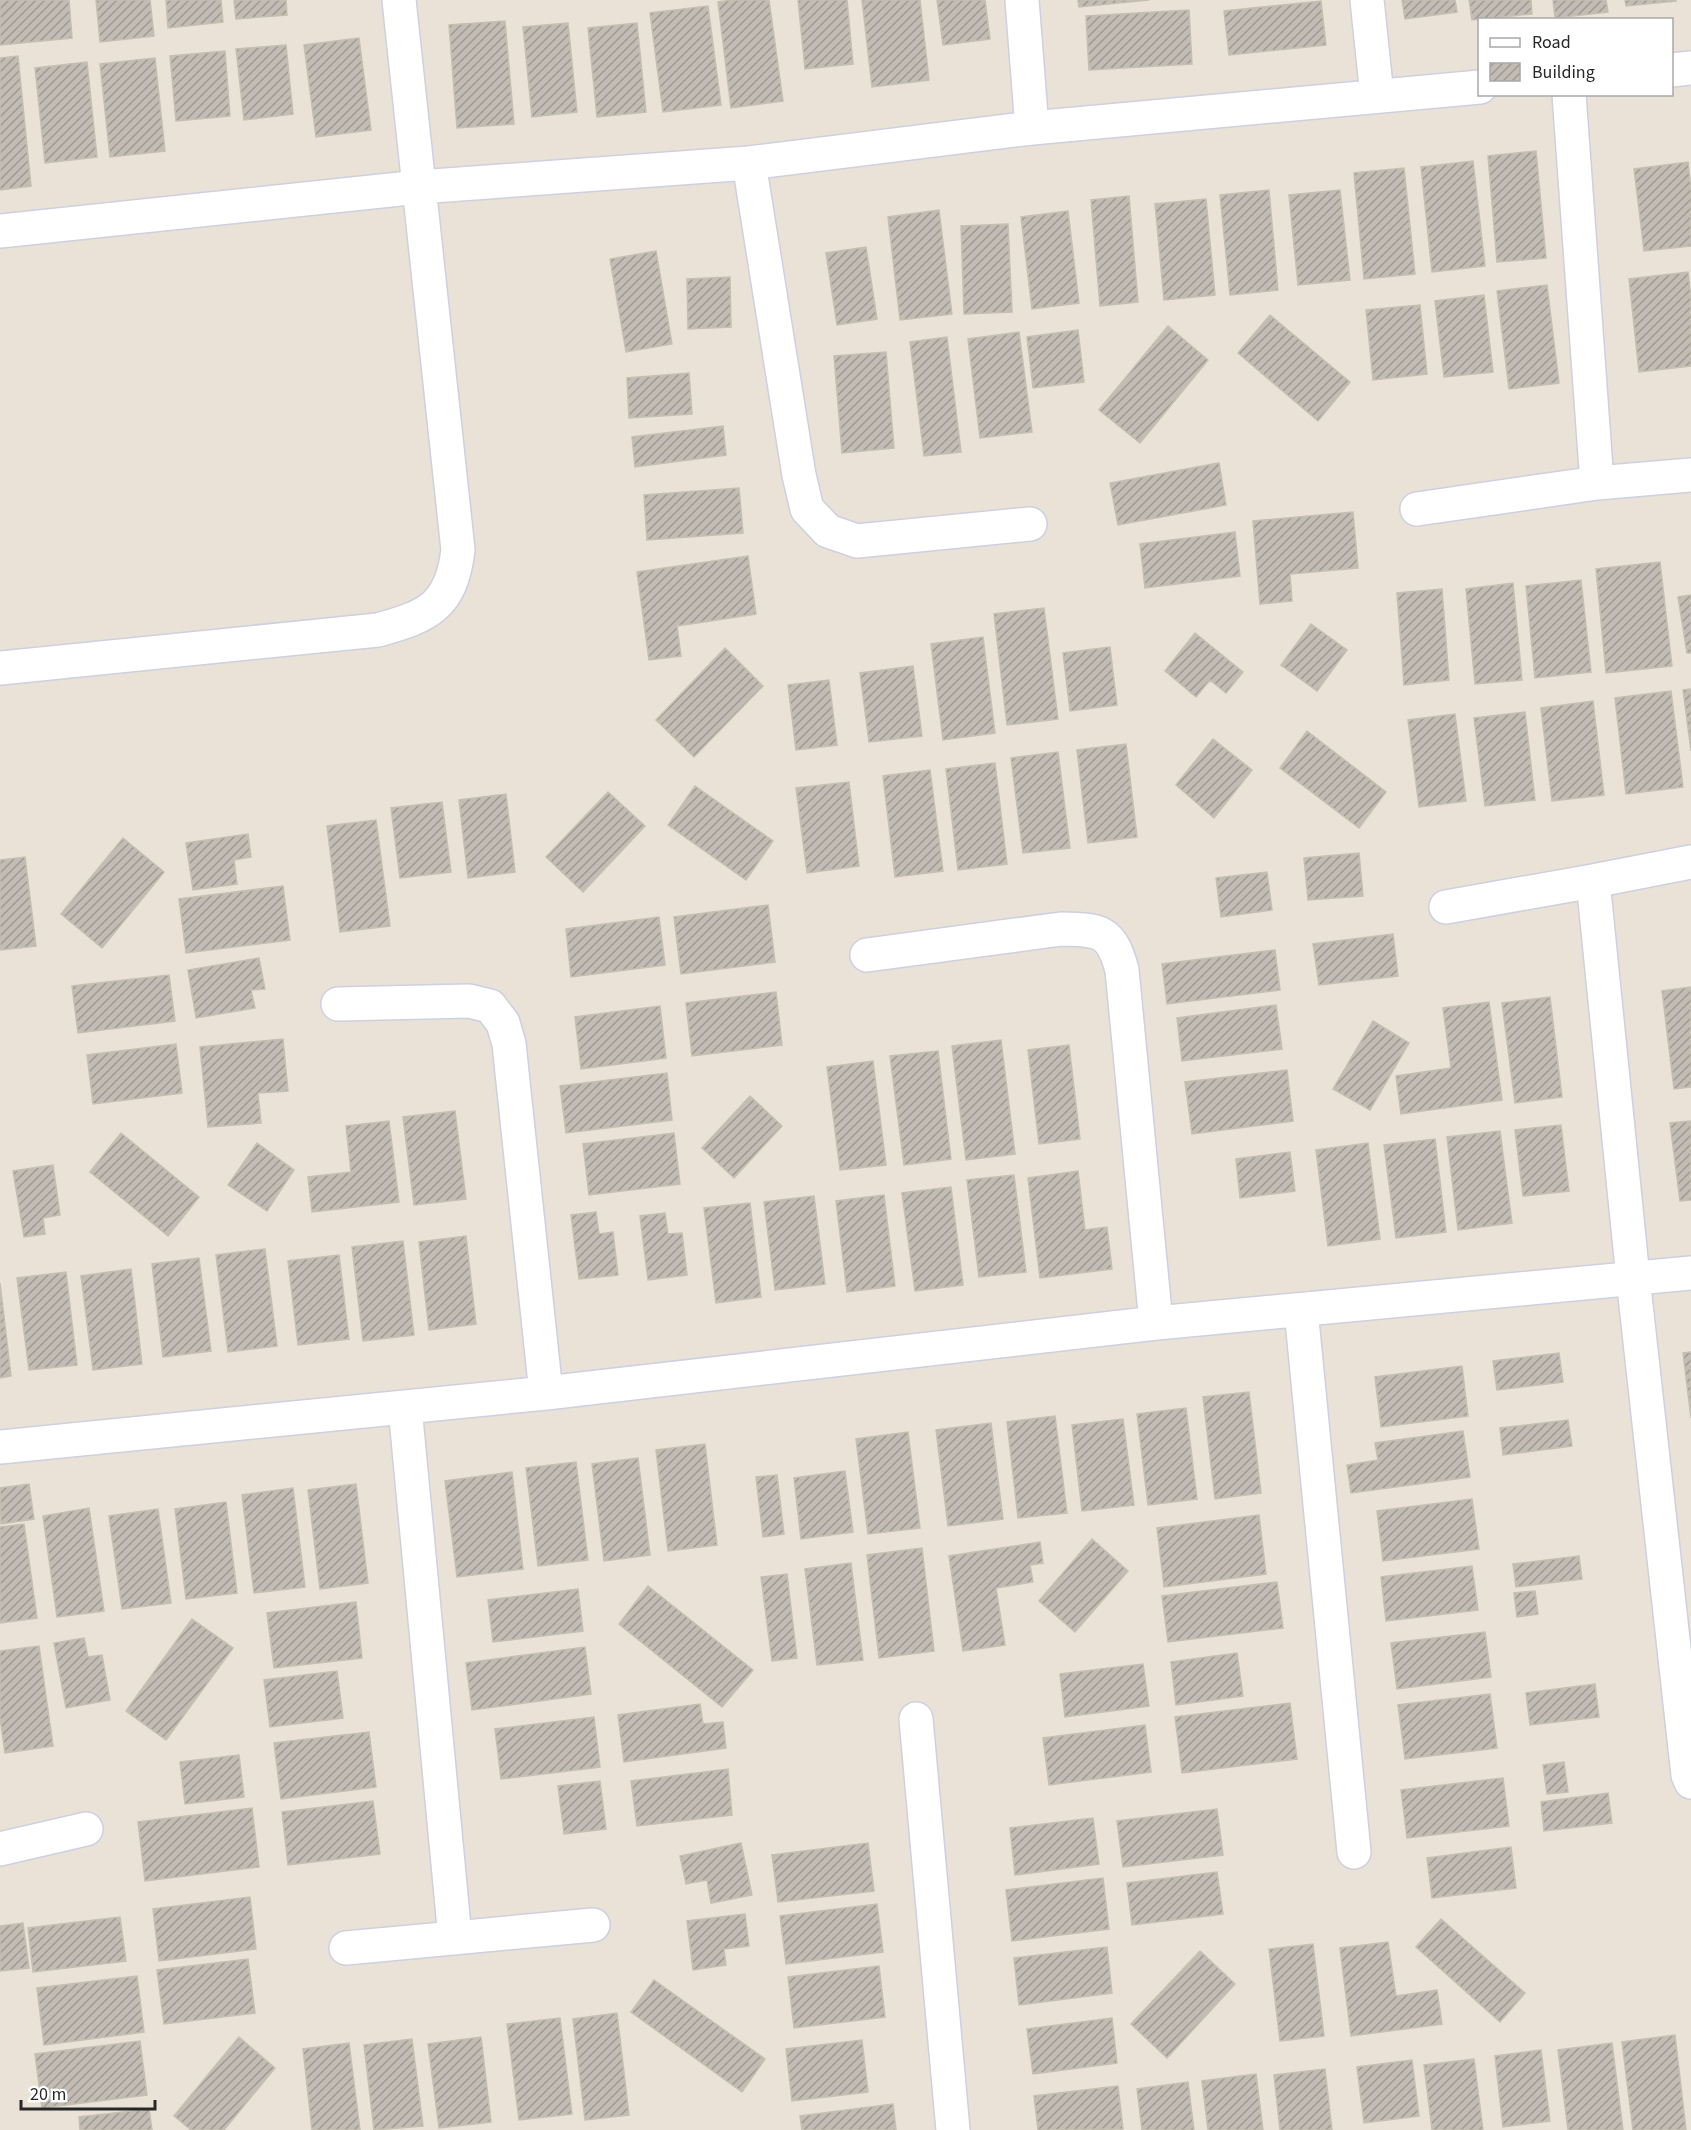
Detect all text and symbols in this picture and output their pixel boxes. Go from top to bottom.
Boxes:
legend [1478,18,1673,96]
text: Road [1532,30,1571,55]
text: Building [1532,60,1595,85]
scale bar [21,2073,154,2111]
text: 20 m [30,2082,66,2107]

